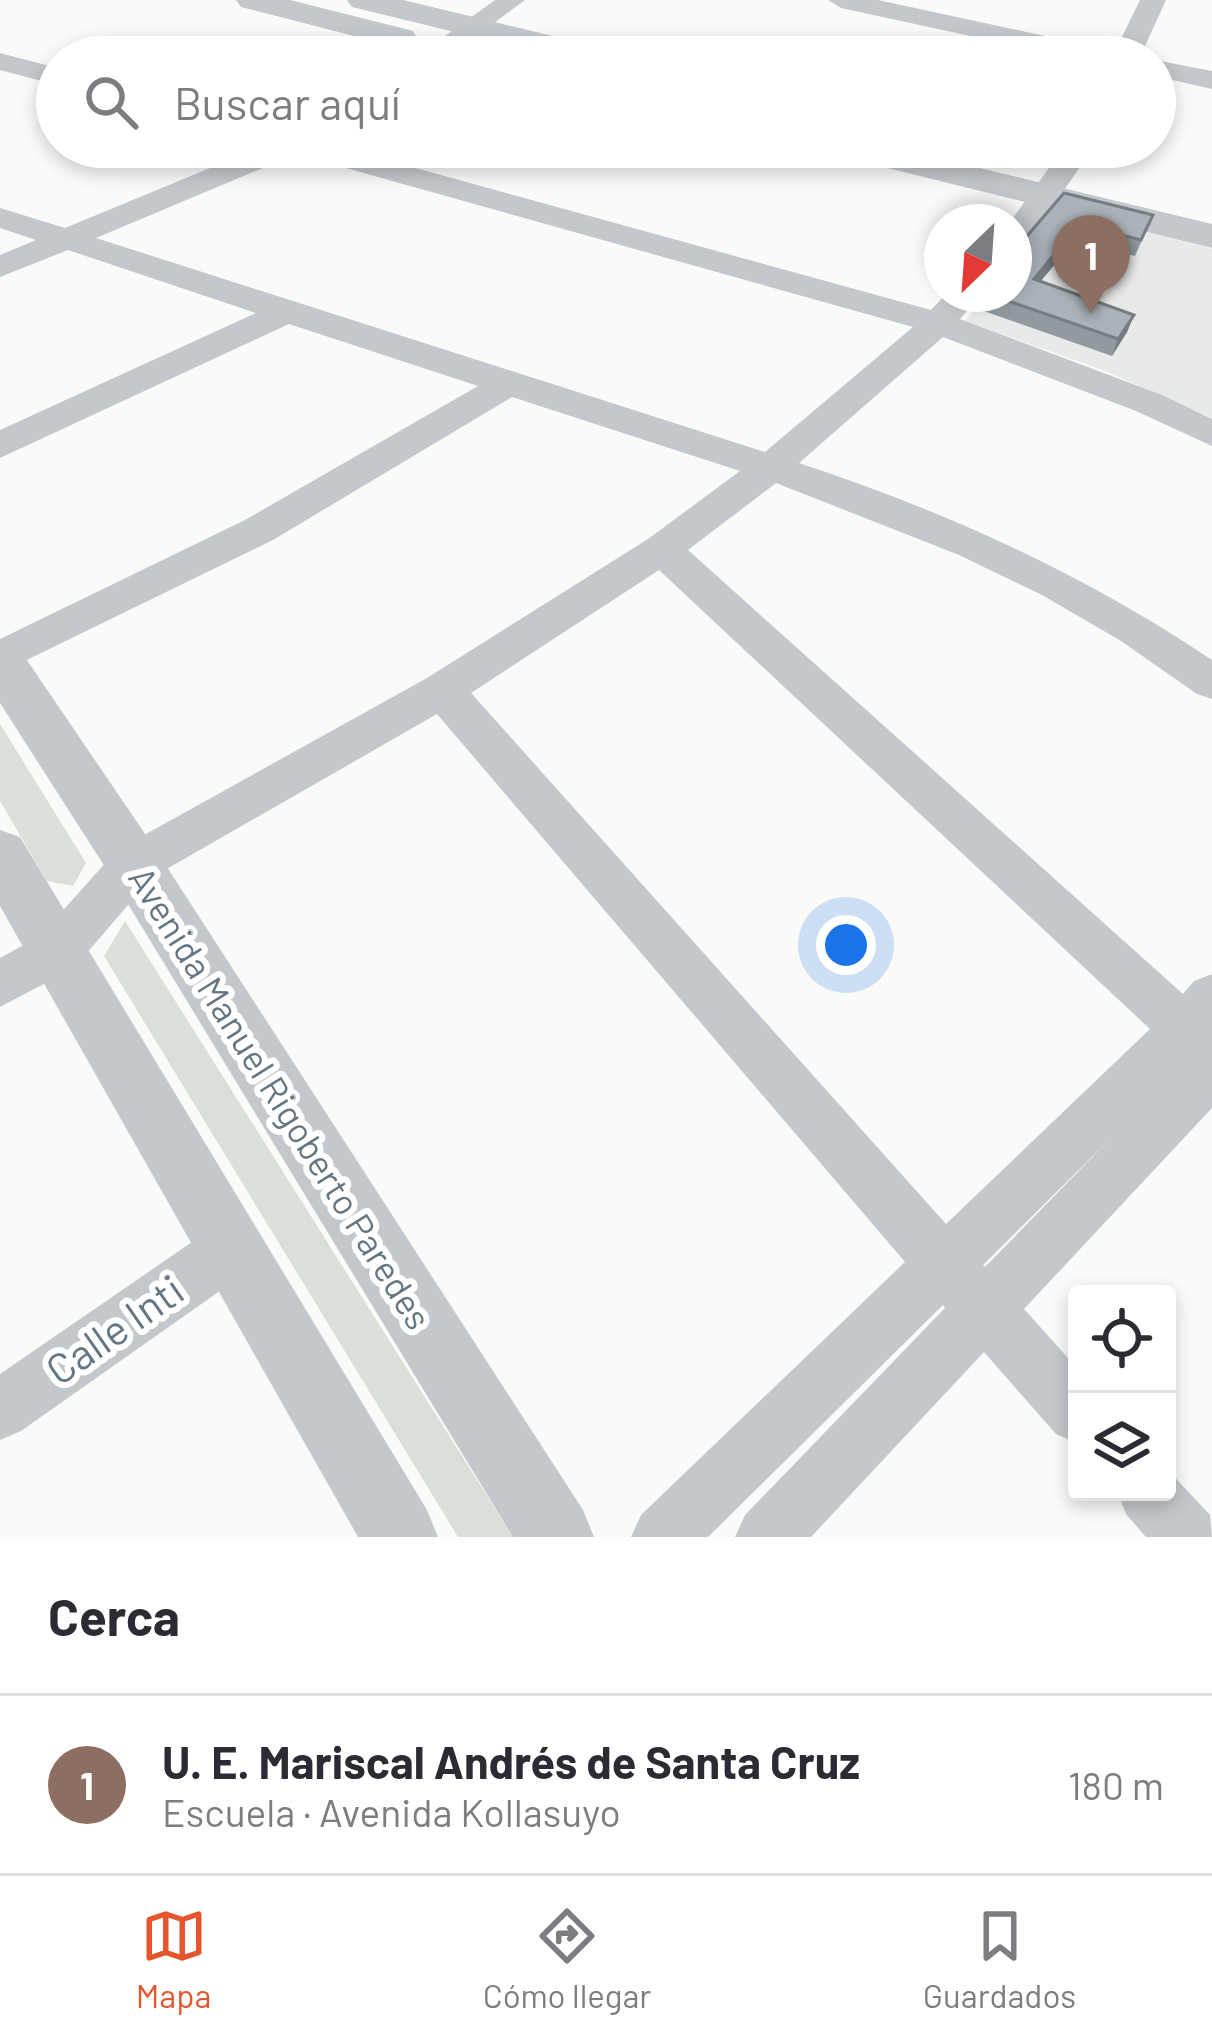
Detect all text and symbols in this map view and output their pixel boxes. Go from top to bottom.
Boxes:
search box [36,36,1176,168]
icon: search [78,69,144,135]
text: Buscar aquí [174,75,401,129]
north arrow [924,204,1032,312]
pin: 1 [1052,215,1130,314]
street label: Avenida Manuel Rigoberto Paredes [121,858,442,1336]
your location [816,915,876,975]
street label: Calle Inti [35,1263,192,1394]
map controls [1068,1285,1176,1501]
button: locate [1068,1285,1176,1393]
button: layers [1068,1393,1176,1501]
text: Cerca [48,1585,180,1646]
text: U. E. Mariscal Andrés de Santa Cruz [162,1734,860,1788]
text: 1 [80,1761,94,1808]
text: 180 m [1068,1761,1164,1808]
text: Escuela · Avenida Kollasuyo [162,1788,621,1835]
tab: Mapa [136,1903,211,2015]
tab: Cómo llegar [483,1903,651,2015]
tab: Guardados [923,1903,1076,2015]

